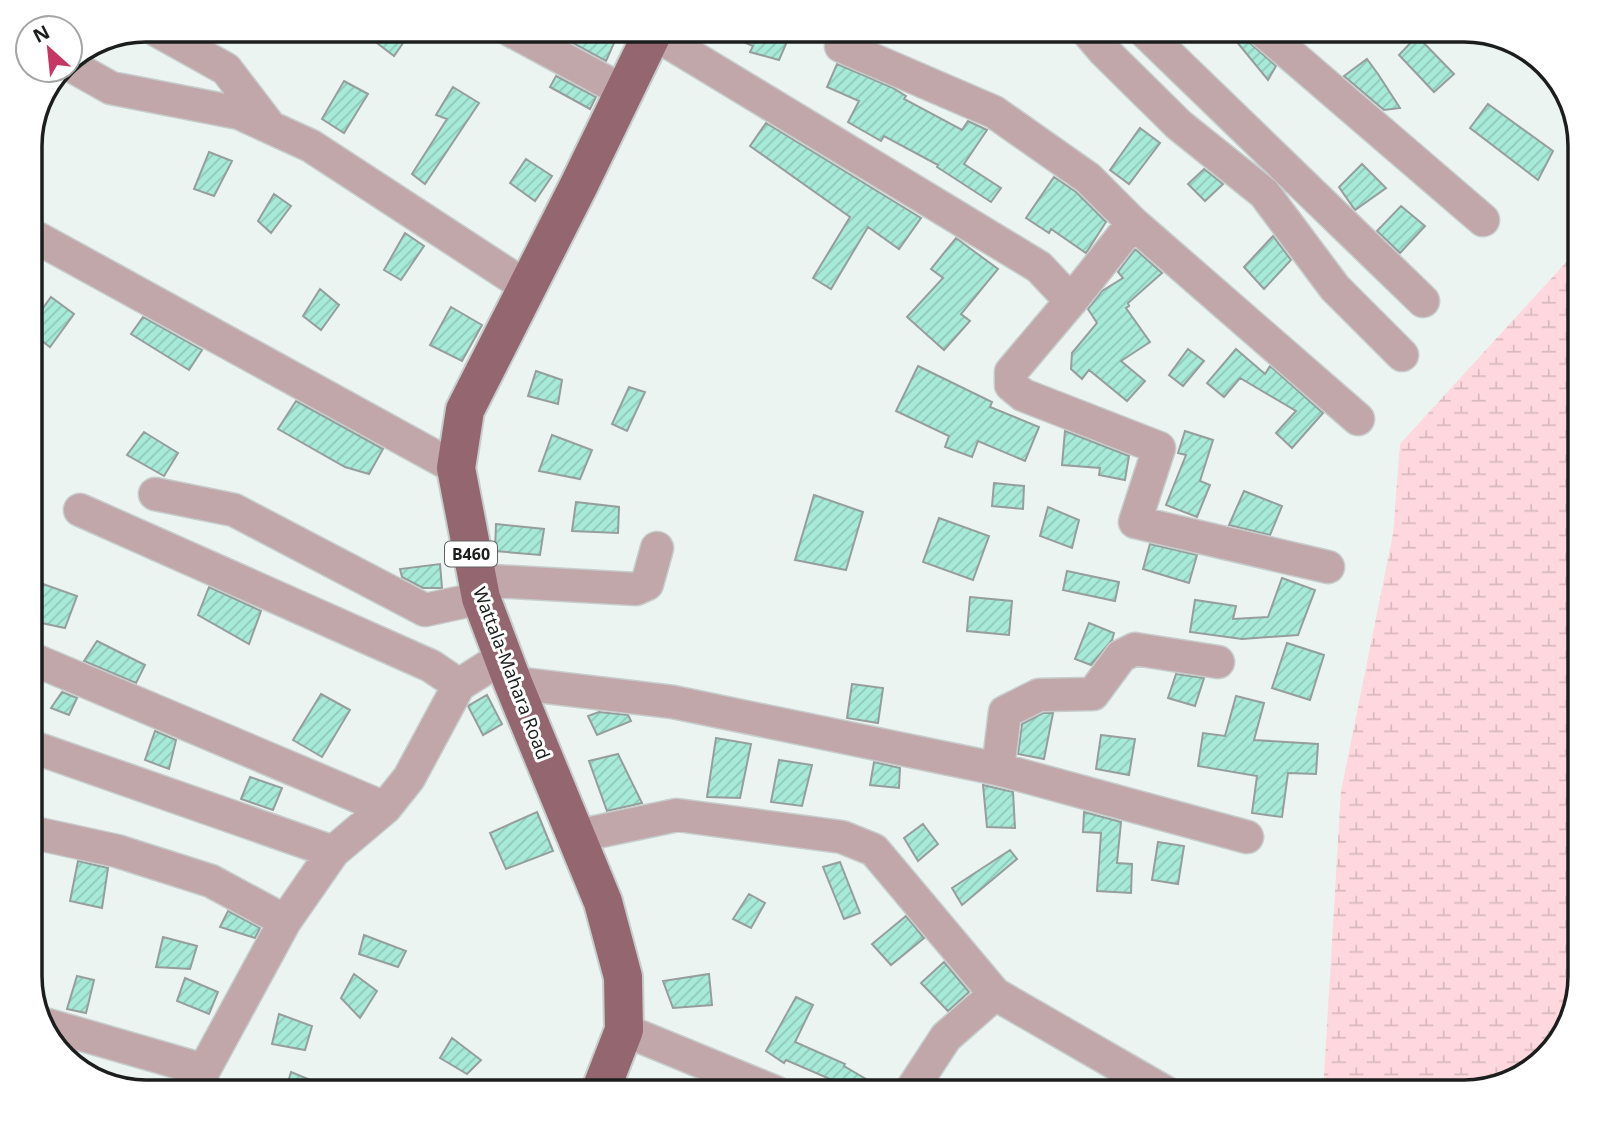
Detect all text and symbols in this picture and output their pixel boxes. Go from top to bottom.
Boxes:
north arrow [14,14,84,84]
text: N [28,19,54,49]
road number: B460 [445,541,497,566]
street label: Wattala-Mahara Road [468,583,556,763]

